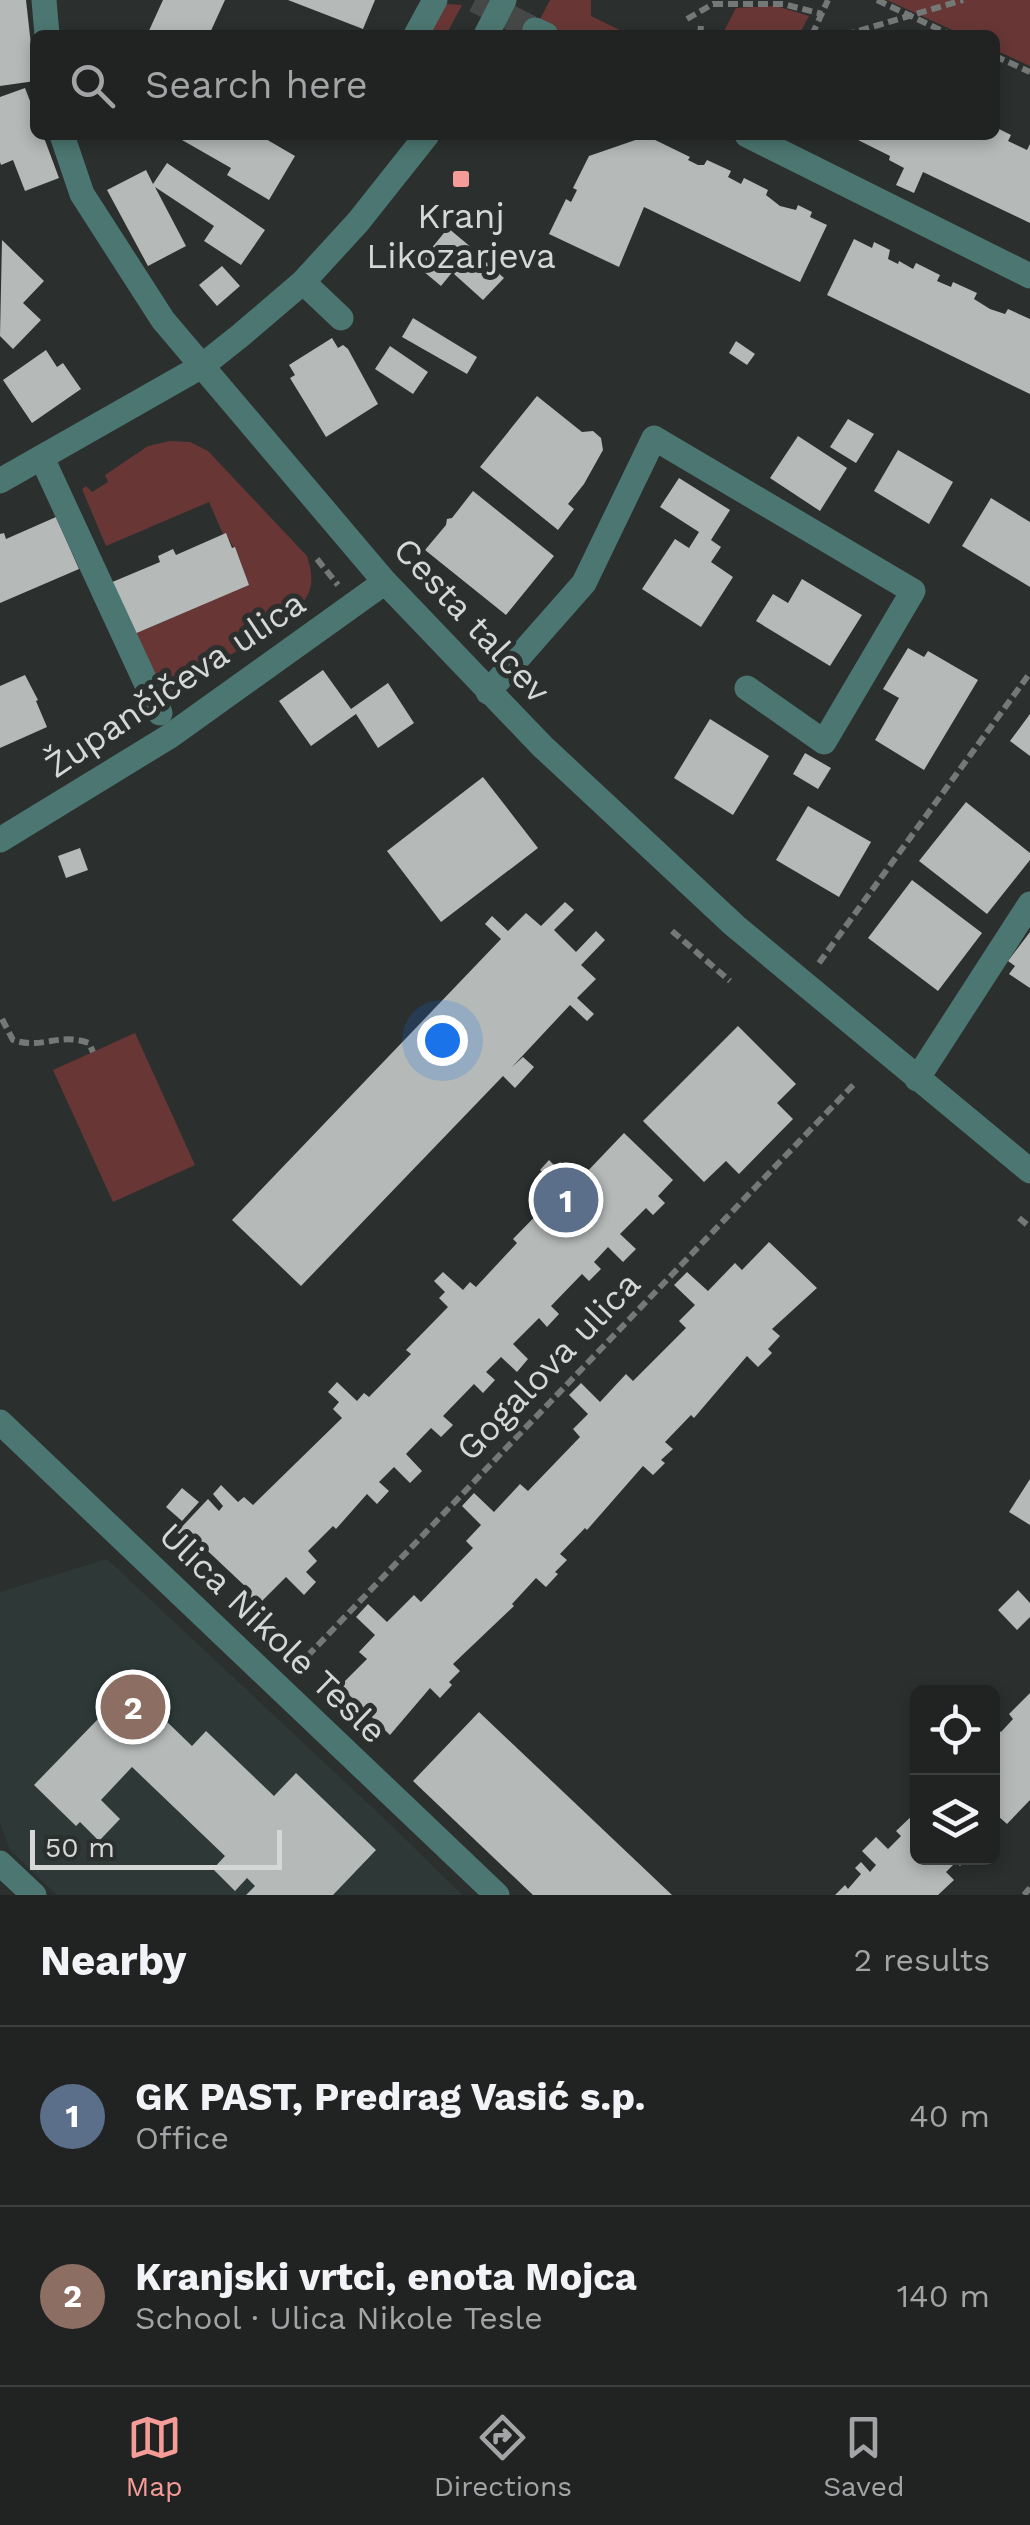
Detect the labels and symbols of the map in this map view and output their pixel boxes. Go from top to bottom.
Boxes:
marker: Kranj Likozarjeva [450,168,472,190]
place label: Kranj Likozarjeva [366,195,556,277]
street label: Cesta talcev [385,529,559,711]
street label: Župančičeva ulica [37,582,313,786]
your location [417,1015,468,1066]
pin: 1 [534,1162,598,1238]
street label: Gogalova ulica [447,1263,649,1469]
street label: Ulica Nikole Tesle [151,1514,395,1752]
pin: 2 [100,1670,166,1744]
scale bar [30,1825,282,1870]

